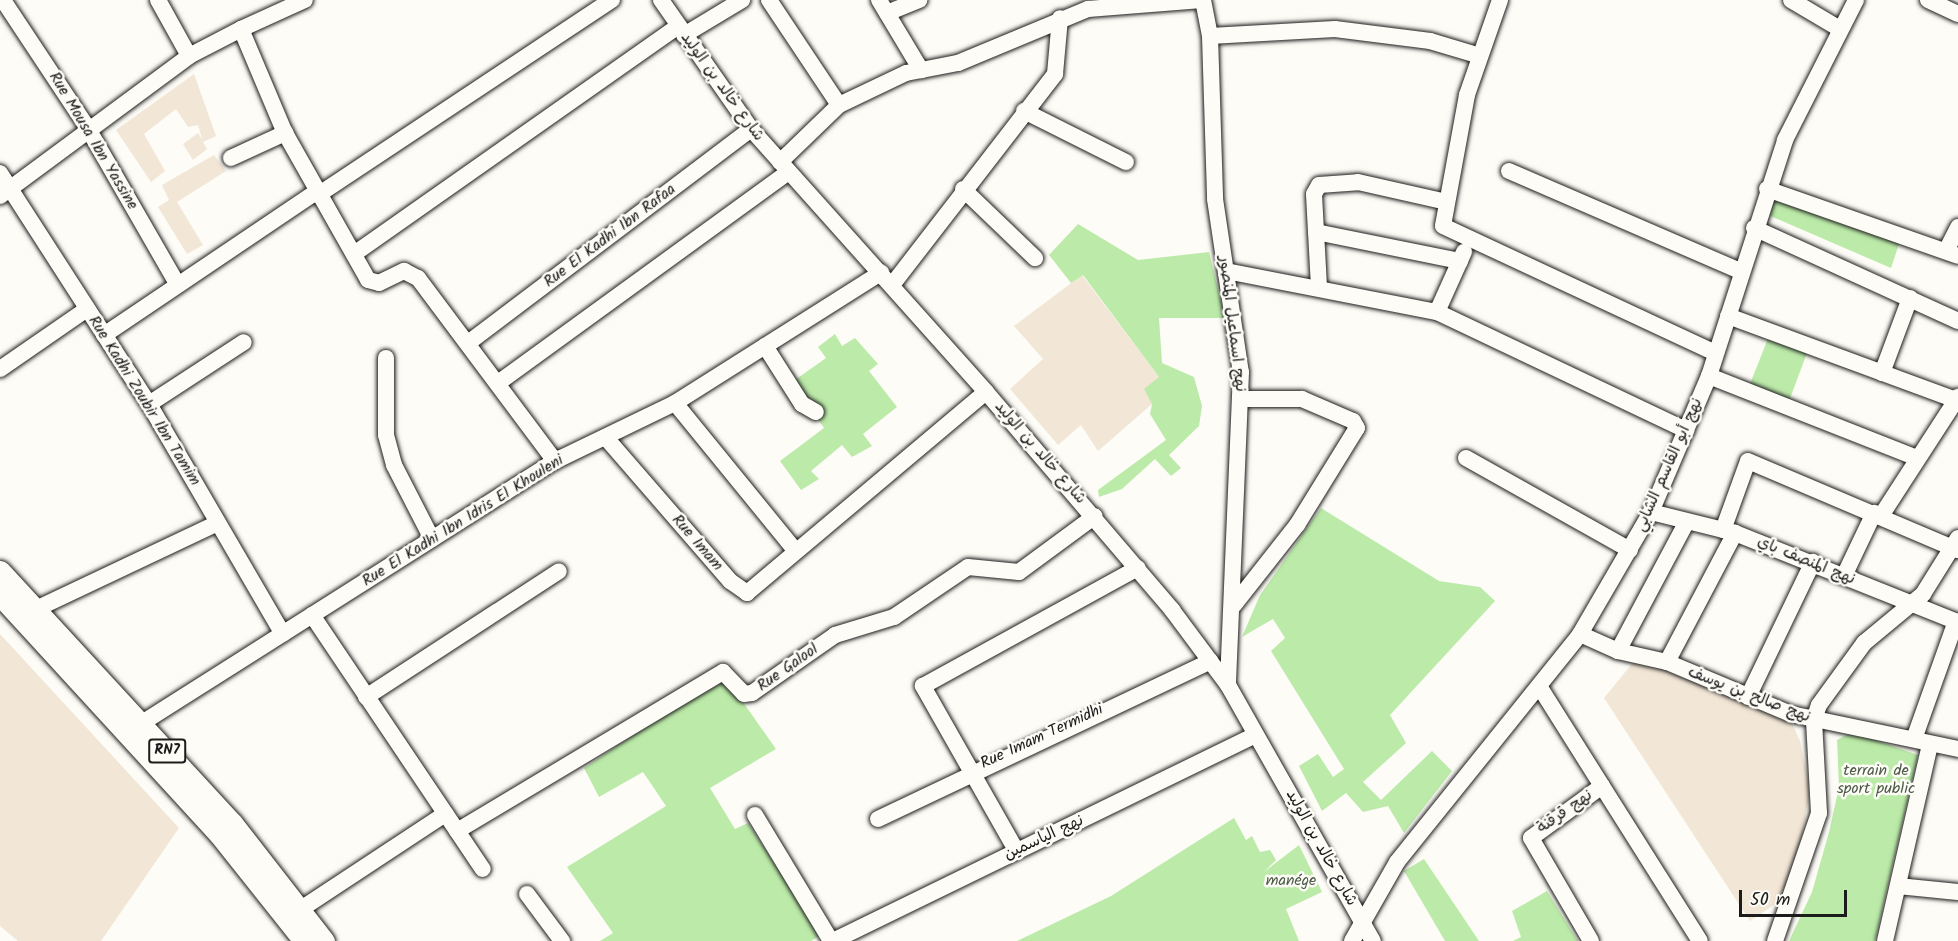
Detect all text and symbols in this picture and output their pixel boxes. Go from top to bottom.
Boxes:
street label: شارع خالد بن الوليد [676,29,768,145]
street label: Rue Mousa Ibn Yassine [44,69,142,213]
street label: Rue El Kadhi Ibn Rafaa [540,180,680,292]
street label: نهج اسماعيل المنصور [1214,255,1250,393]
street label: Rue Kadhi Zoubir Ibn Tamim [84,312,204,490]
street label: نهج أبو القاسم الشابي [1631,395,1707,535]
street label: شارع خالد بن الوليد [990,398,1090,508]
street label: Rue El Kadhi Ibn Idris El Khouleni [359,451,567,591]
street label: Rue Imam [667,511,727,575]
street label: نهج المنصف باي [1754,533,1858,589]
street label: Rue Galool [754,640,822,696]
street label: نهج صالح بن يوسف [1685,663,1813,727]
street label: Rue Imam Termidhi [978,700,1106,774]
road number: RN7 [148,739,186,763]
park label: terrain de sport public [1837,761,1915,799]
street label: نهج قرقنة [1534,786,1596,838]
street label: شارع خالد بن الوليد [1281,787,1361,909]
street label: نهج الياسمين [1001,811,1087,865]
park label: manége [1266,871,1316,891]
scale bar [1742,878,1850,916]
text: 50 m [1750,886,1790,915]

